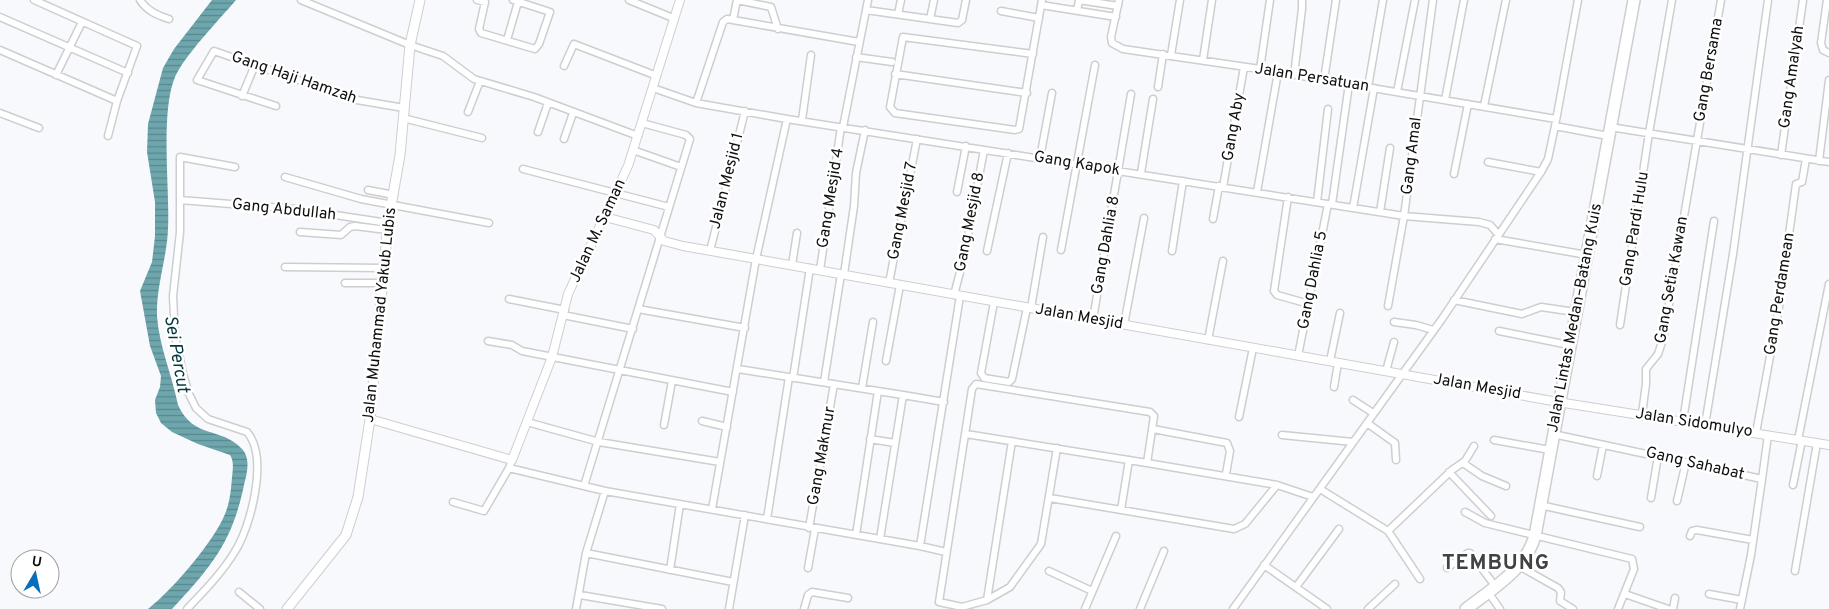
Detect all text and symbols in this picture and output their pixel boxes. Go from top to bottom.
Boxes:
street label: Gang Bersama [1690,16,1728,124]
street label: Gang Amalyah [1775,24,1809,130]
street label: Gang Haji Hamzah [229,47,359,109]
street label: Jalan Persatuan [1253,59,1371,97]
street label: Gang Aby [1218,91,1250,163]
street label: Gang Amal [1397,116,1427,196]
street label: Jalan Mesjid 1 [705,131,749,231]
street label: Gang Mesjid 4 [813,146,849,250]
street label: Gang Kapok [1032,147,1122,181]
street label: Gang Mesjid 7 [884,160,922,262]
street label: Gang Mesjid 8 [951,170,989,274]
street label: Gang Pardi Hulu [1616,170,1654,288]
street label: Jalan M. Saman [565,176,631,286]
street label: Gang Dahlia 8 [1087,194,1125,296]
street label: Gang Abdullah [231,195,337,225]
street label: Jalan Lintas Medan–Batang Kuis [1543,202,1607,434]
street label: Jalan Muhammad Yakub Lubis [359,206,401,424]
street label: Gang Setia Kawan [1651,215,1693,345]
street label: Gang Dahlia 5 [1294,229,1332,331]
street label: Gang Perdamean [1760,231,1800,357]
street label: Jalan Mesjid [1034,299,1124,335]
water label: Sei Percut [158,313,194,396]
street label: Jalan Mesjid [1432,369,1522,405]
street label: Jalan Sidomulyo [1634,404,1754,442]
street label: Gang Makmur [803,405,841,507]
street label: Gang Sahabat [1644,443,1746,485]
north arrow [10,549,60,599]
district label: TEMBUNG [1442,550,1550,577]
text: U [31,553,43,572]

